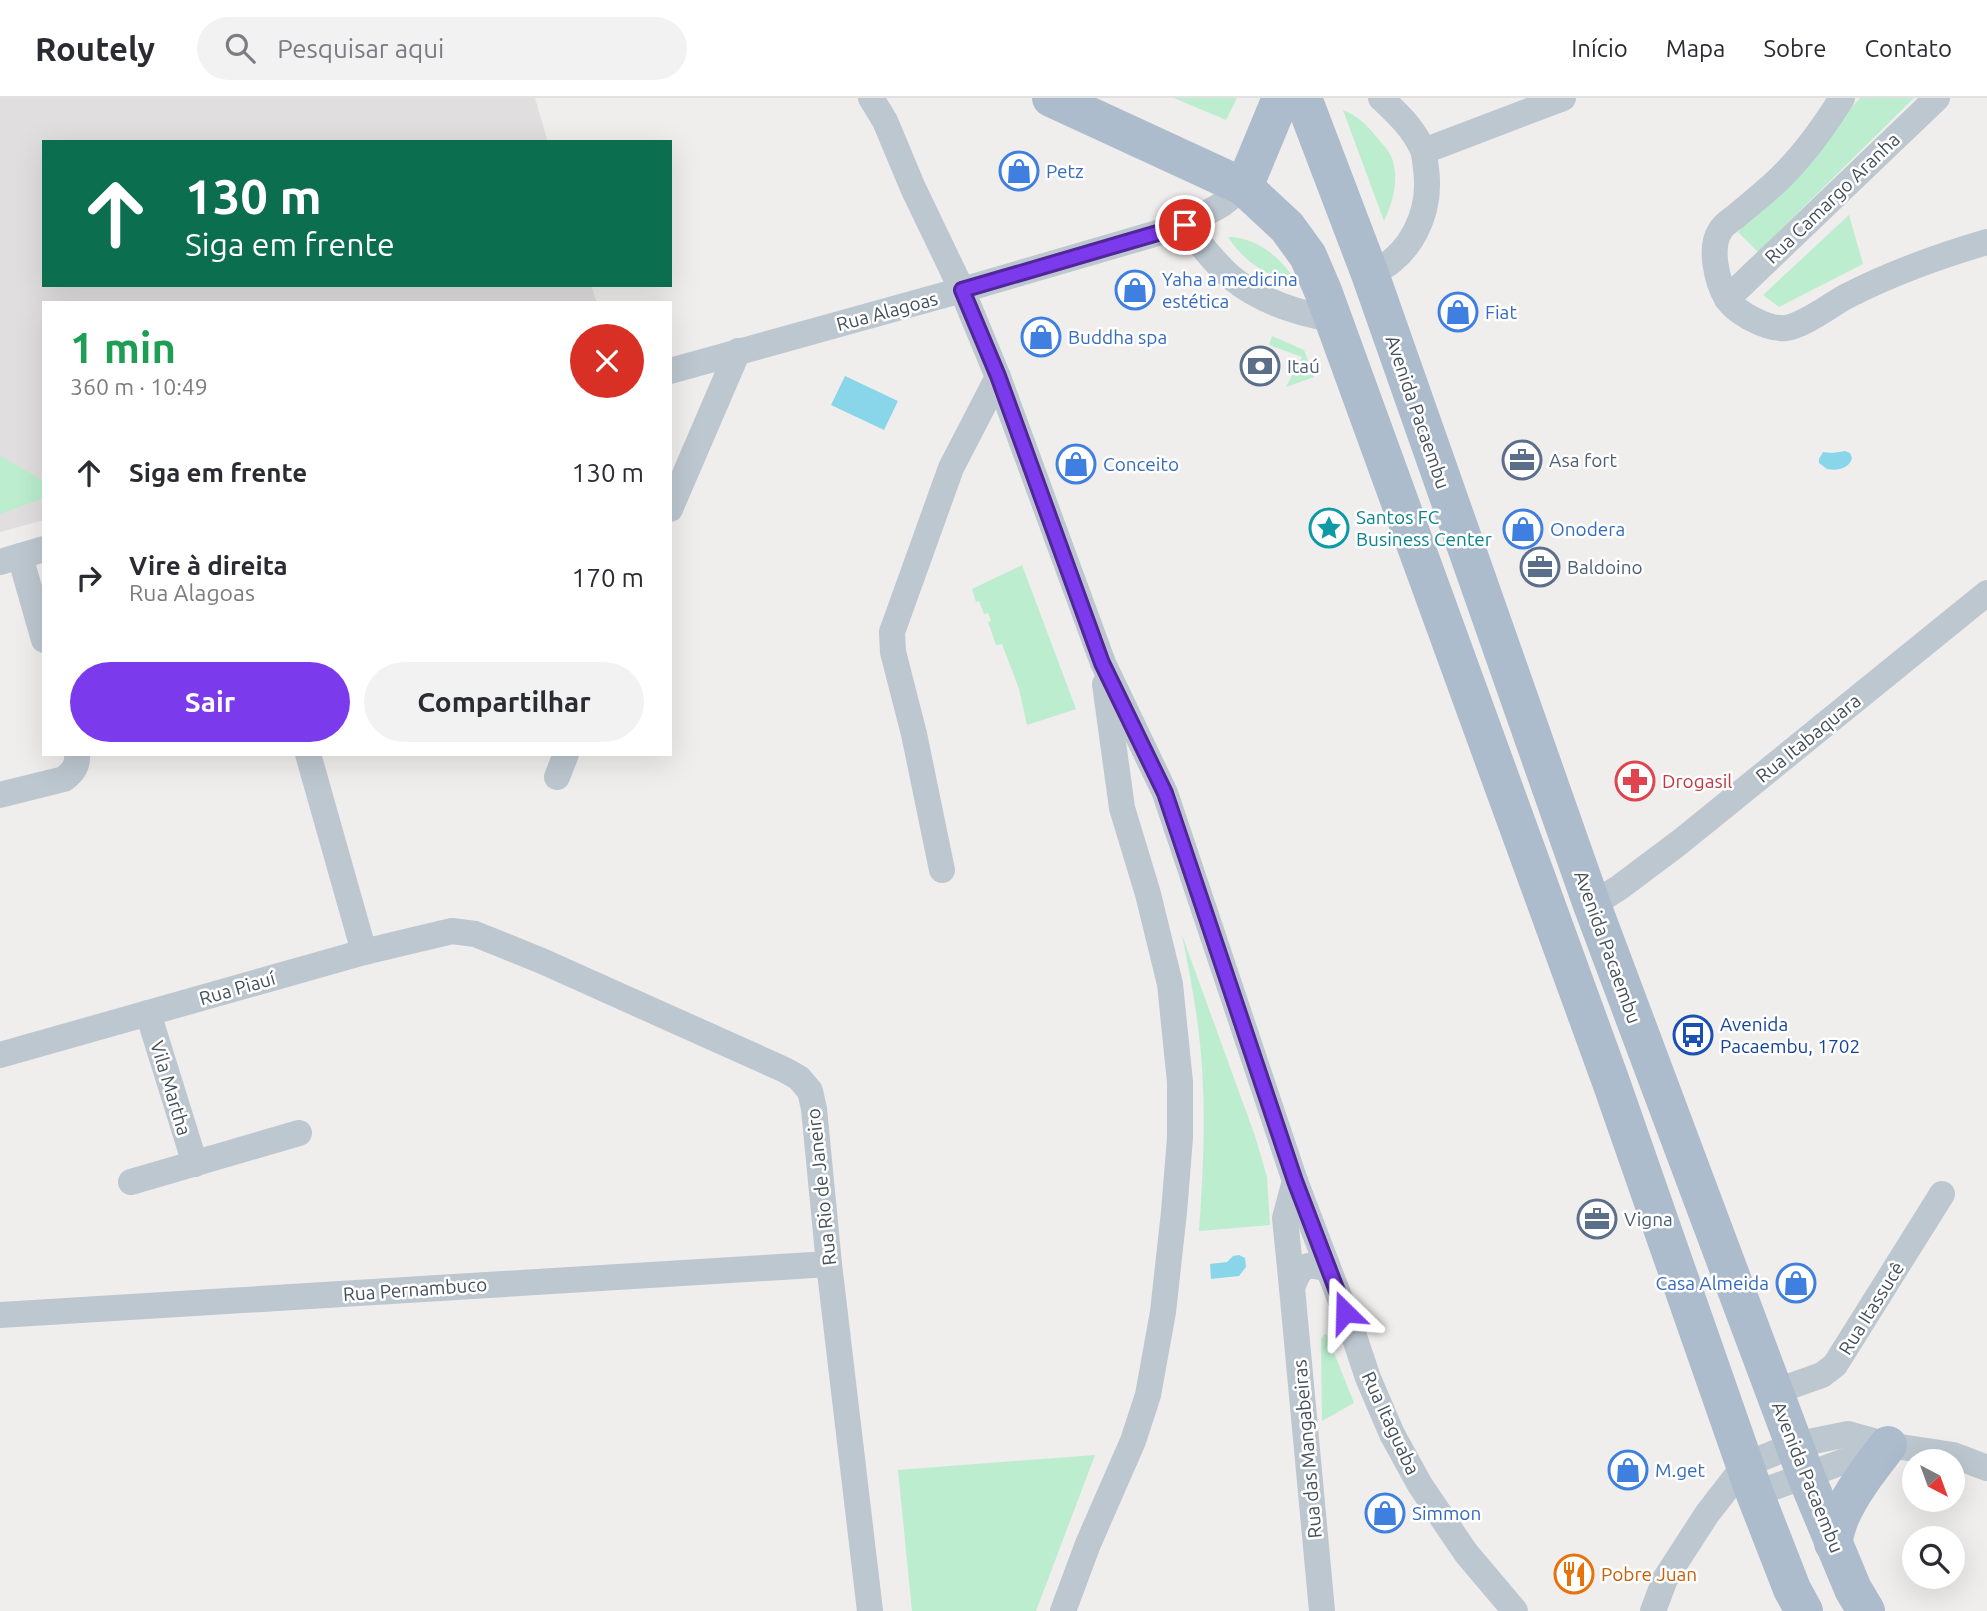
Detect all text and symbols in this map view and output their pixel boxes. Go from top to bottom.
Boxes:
search box [197,17,687,80]
icon: search [221,29,259,67]
text: Routely [35,30,155,67]
text: Pesquisar aqui [277,34,444,63]
text: Início [1571,35,1628,62]
text: Mapa [1666,35,1725,62]
text: Sobre [1763,35,1826,62]
text: Contato [1864,35,1952,62]
street label: Rua Camargo Aranha [1760,128,1904,268]
shop icon: Petz [998,150,1040,192]
place label: Petz [1046,160,1084,182]
icon: ahead [70,168,161,259]
text: 130 m [185,168,322,223]
pin [1155,195,1215,255]
icon: arrive [1166,206,1204,244]
text: Siga em frente [185,226,395,262]
place label: Yaha a medicina estética [1162,268,1298,312]
shop icon: Yaha a medicina estética [1114,269,1156,311]
street label: Rua Alagoas [834,287,940,335]
shop icon: Fiat [1437,291,1479,333]
place label: Fiat [1485,301,1517,323]
shop icon: Buddha spa [1020,316,1062,358]
text: 1 min [70,324,176,371]
button: close [570,324,644,398]
place label: Buddha spa [1068,326,1167,348]
street label: Avenida Pacaembu [1381,332,1455,492]
bank icon: Itaú [1239,345,1281,387]
place label: Itaú [1287,355,1320,377]
text: 360 m · 10:49 [70,374,208,399]
office icon: Asa fort [1501,439,1543,481]
shop icon: Conceito [1055,443,1097,485]
place label: Asa fort [1549,449,1617,471]
place label: Conceito [1103,453,1179,475]
icon: ahead [70,454,108,492]
text: Siga em frente [129,458,307,487]
text: 130 m [572,458,644,487]
place label: Santos FC Business Center [1356,506,1492,550]
place icon: Santos FC Business Center [1308,507,1350,549]
shop icon: Onodera [1502,508,1544,550]
place label: Onodera [1550,518,1625,540]
office icon: Baldoino [1519,546,1561,588]
text: Vire à direita [129,551,288,580]
place label: Baldoino [1567,556,1643,578]
icon: right [70,559,108,597]
text: 170 m [572,563,644,592]
text: Rua Alagoas [129,580,255,605]
button: Sair [70,662,350,742]
button: Compartilhar [364,662,644,742]
street label: Rua Itabaquara [1751,689,1865,787]
pharmacy icon: Drogasil [1614,760,1656,802]
place label: Drogasil [1662,770,1732,792]
street label: Avenida Pacaembu [1570,868,1646,1026]
street label: Rua Piauí [196,967,278,1009]
place label: Avenida Pacaembu, 1702 [1720,1013,1860,1057]
bus stop icon: Avenida Pacaembu, 1702 [1672,1014,1714,1056]
street label: Vila Martha [146,1038,196,1138]
street label: Rua Rio de Janeiro [802,1107,840,1267]
office icon: Vigna [1576,1198,1618,1240]
place label: Vigna [1624,1208,1673,1230]
street label: Rua Itassucê [1834,1257,1908,1359]
shop icon: Casa Almeida [1775,1262,1817,1304]
place label: Casa Almeida [1655,1272,1769,1294]
street label: Rua Pernambuco [342,1273,488,1305]
position arrow [1308,1275,1382,1349]
street label: Rua das Mangabeiras [1288,1359,1326,1539]
street label: Rua Itaguaba [1358,1368,1424,1478]
street label: Avenida Pacaembu [1768,1398,1848,1556]
shop icon: M.get [1607,1449,1649,1491]
north arrow [1902,1449,1965,1512]
map controls [1902,1449,1965,1589]
place label: M.get [1655,1459,1706,1481]
shop icon: Simmon [1364,1492,1406,1534]
place label: Simmon [1412,1502,1481,1524]
button: search [1902,1526,1965,1589]
restaurant icon: Pobre Juan [1553,1553,1595,1595]
place label: Pobre Juan [1601,1563,1697,1585]

